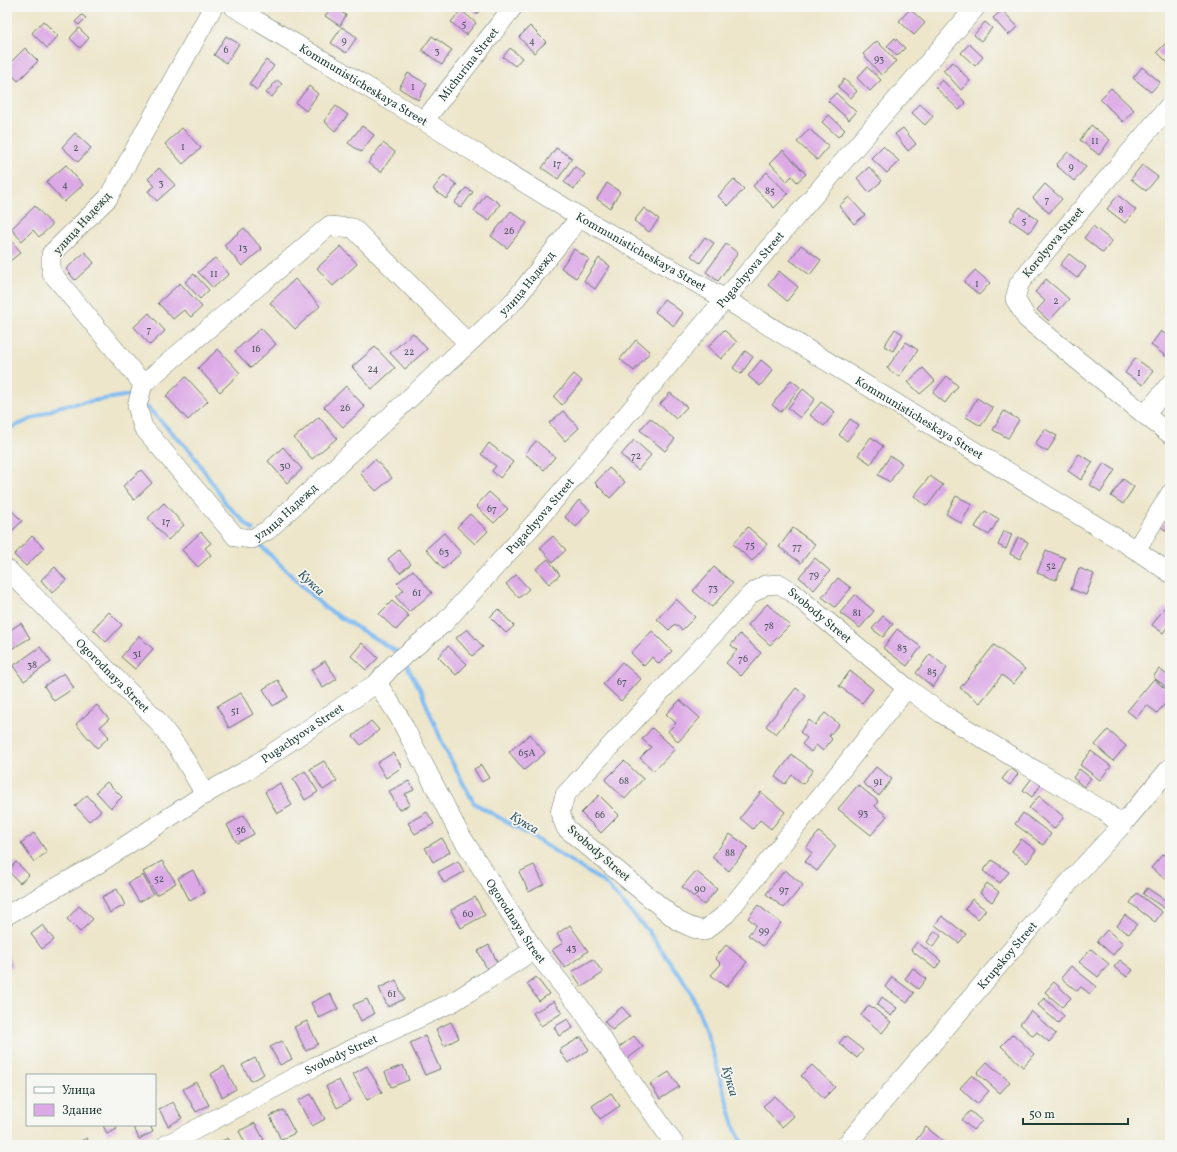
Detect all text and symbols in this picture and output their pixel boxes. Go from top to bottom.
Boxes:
house number: 5 [462,17,467,31]
street label: Michurina Street [435,25,503,105]
house number: 9 [341,34,347,48]
house number: 4 [529,34,535,48]
street label: Kommunisticheskaya Street [296,41,430,130]
house number: 6 [223,43,229,57]
house number: 3 [434,44,440,58]
house number: 93 [874,52,884,66]
house number: 1 [411,80,415,94]
house number: 11 [1091,134,1099,148]
house number: 1 [181,140,185,154]
house number: 2 [73,141,79,155]
house number: 17 [553,157,562,171]
house number: 9 [1068,160,1074,174]
house number: 3 [158,176,164,190]
house number: 4 [62,178,68,192]
house number: 85 [765,184,775,198]
street label: улица Надежд [50,189,115,259]
house number: 7 [1045,193,1050,207]
house number: 8 [1118,203,1124,217]
street label: Korolyova Street [1019,204,1088,281]
street label: Kommunisticheskaya Street [573,209,709,296]
house number: 5 [1022,214,1027,228]
house number: 26 [504,224,514,238]
street label: Pugachyova Street [714,228,789,312]
house number: 13 [238,241,248,255]
street label: улица Надежд [496,248,559,320]
house number: 11 [210,267,218,281]
house number: 1 [975,277,979,291]
house number: 2 [1053,294,1059,308]
house number: 7 [147,323,152,337]
house number: 16 [252,342,260,356]
house number: 22 [404,345,414,359]
house number: 24 [367,362,379,376]
house number: 1 [1137,366,1141,380]
street label: Kommunisticheskaya Street [852,373,986,464]
house number: 26 [340,401,350,415]
house number: 72 [631,449,641,463]
house number: 30 [280,459,290,473]
street label: Pugachyova Street [503,475,579,558]
street label: улица Надежд [252,481,322,545]
house number: 67 [487,502,497,516]
house number: 17 [162,515,171,529]
house number: 75 [745,538,755,552]
house number: 77 [792,540,802,554]
house number: 63 [439,545,449,559]
house number: 52 [1046,559,1056,573]
water label: Кукса [293,566,328,601]
house number: 79 [809,568,819,582]
house number: 73 [708,581,718,595]
street label: Svobody Street [784,585,855,647]
house number: 61 [413,586,422,600]
house number: 81 [853,606,862,620]
house number: 78 [764,619,774,633]
street label: Ogorodnaya Street [72,635,152,717]
house number: 83 [897,641,907,655]
house number: 31 [132,647,142,661]
house number: 76 [738,652,748,666]
house number: 38 [27,658,37,672]
house number: 85 [927,665,937,679]
house number: 67 [617,675,627,689]
street label: Pugachyova Street [258,700,347,768]
house number: 51 [231,704,239,718]
house number: 65А [519,746,535,760]
house number: 68 [619,774,629,788]
house number: 91 [873,775,883,789]
house number: 93 [858,806,868,820]
water label: Кукса [506,808,542,839]
house number: 66 [595,808,605,822]
street label: Svobody Street [563,822,633,886]
house number: 56 [236,823,246,837]
house number: 88 [725,846,735,860]
house number: 52 [154,872,164,886]
street label: Ogorodnaya Street [481,876,549,968]
house number: 90 [694,882,706,896]
house number: 97 [779,883,789,897]
house number: 60 [462,907,474,921]
street label: Krupskoy Street [974,918,1041,993]
house number: 99 [759,924,769,938]
house number: 43 [566,941,576,955]
house number: 61 [388,987,397,1001]
street label: Svobody Street [302,1031,380,1080]
water label: Кукса [716,1064,742,1099]
legend [26,1074,156,1126]
text: Улица [62,1083,95,1099]
scale bar [1023,1100,1128,1126]
text: Здание [62,1103,102,1119]
text: 50 m [1029,1107,1055,1123]

